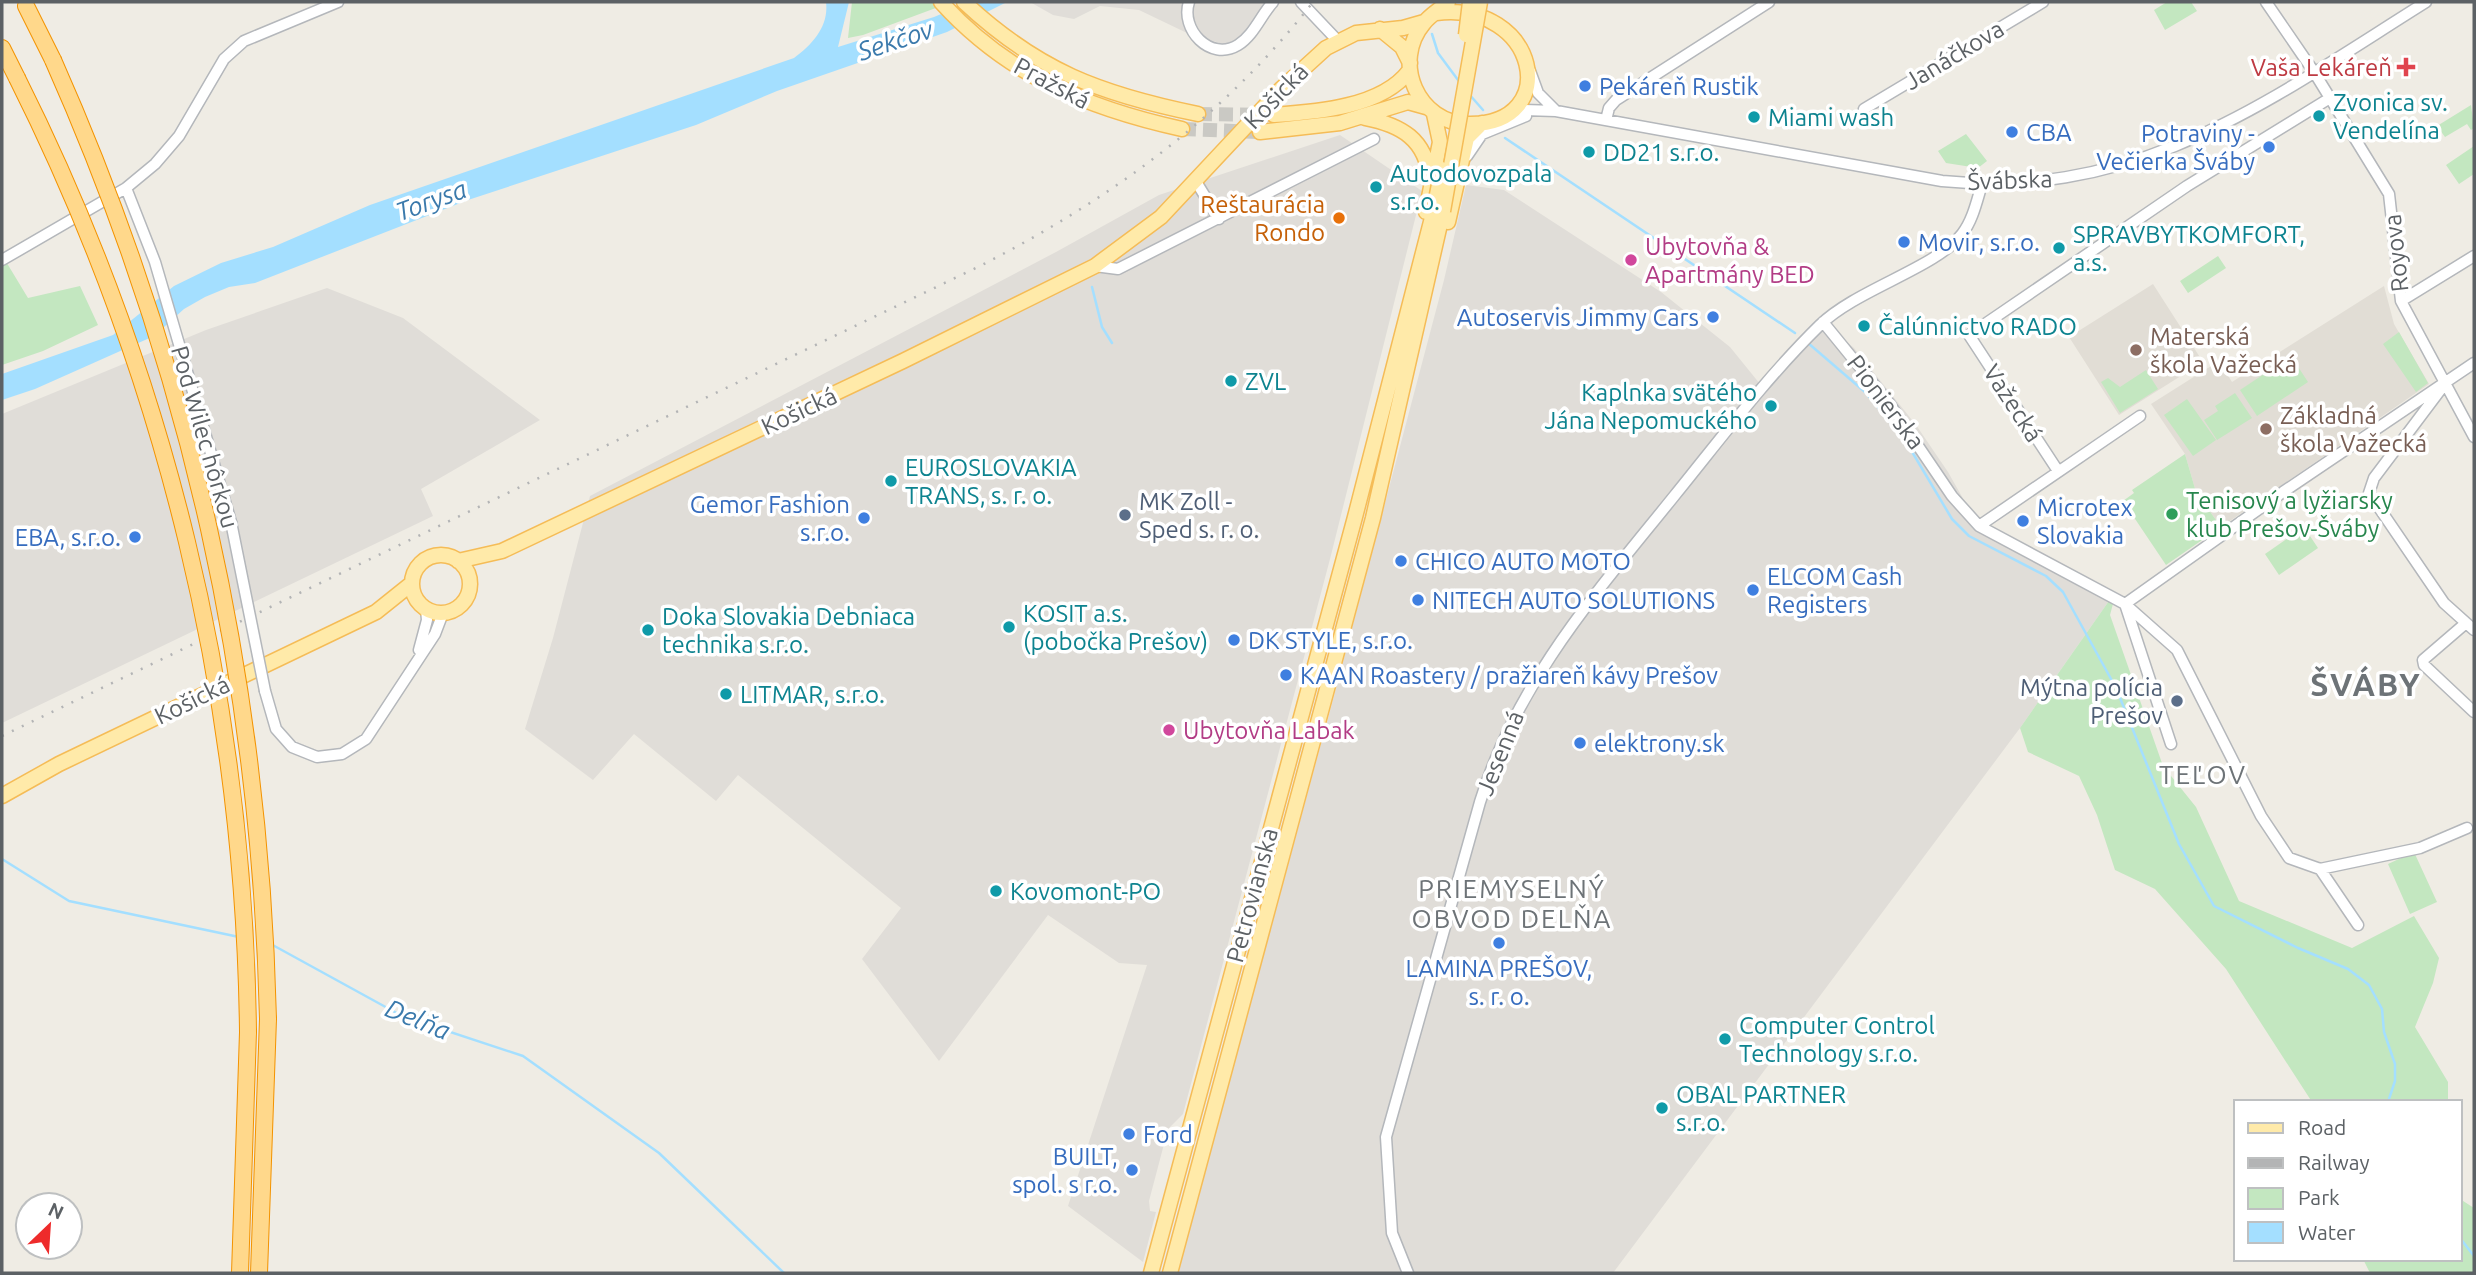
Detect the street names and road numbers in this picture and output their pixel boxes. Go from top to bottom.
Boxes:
street label: Janáčkova [1899,15,2009,95]
street label: Pražská [1010,52,1094,114]
street label: Košická [1238,58,1314,134]
street label: Švábska [1967,164,2053,195]
street label: Royova [2378,213,2414,293]
street label: Pod Wilec hôrkou [166,343,244,531]
street label: Pionierska [1842,350,1930,454]
street label: Važecká [1978,359,2048,447]
street label: Košická [757,382,841,440]
street label: Košická [150,670,234,730]
street label: Jesenná [1471,707,1529,799]
street label: Petrovianska [1221,825,1283,965]

